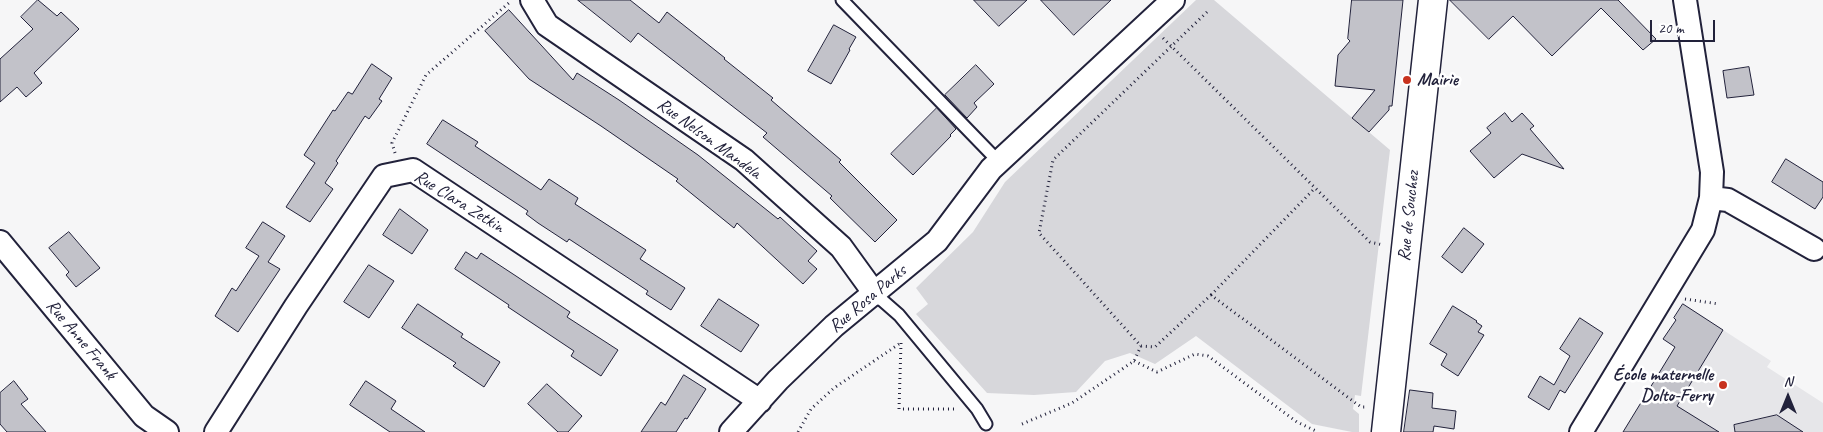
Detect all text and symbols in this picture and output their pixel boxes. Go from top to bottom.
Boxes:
scale bar [1653,10,1718,42]
text: 20 m [1658,19,1684,38]
place label: Mairie [1417,69,1458,91]
marker: Mairie [1401,74,1413,86]
street label: Rue Nelson Mandela [653,94,765,184]
street label: Rue Clara Zetkin [410,166,508,238]
street label: Rue de Souchez [1394,170,1424,262]
street label: Rue Rosa Parks [825,260,911,338]
street label: Rue Anne Frank [41,295,121,385]
place label: École maternelle Dolto-Ferry [1613,364,1713,406]
north arrow [1763,372,1813,422]
text: N [1784,373,1792,390]
marker: École maternelle Dolto-Ferry [1717,379,1729,391]

